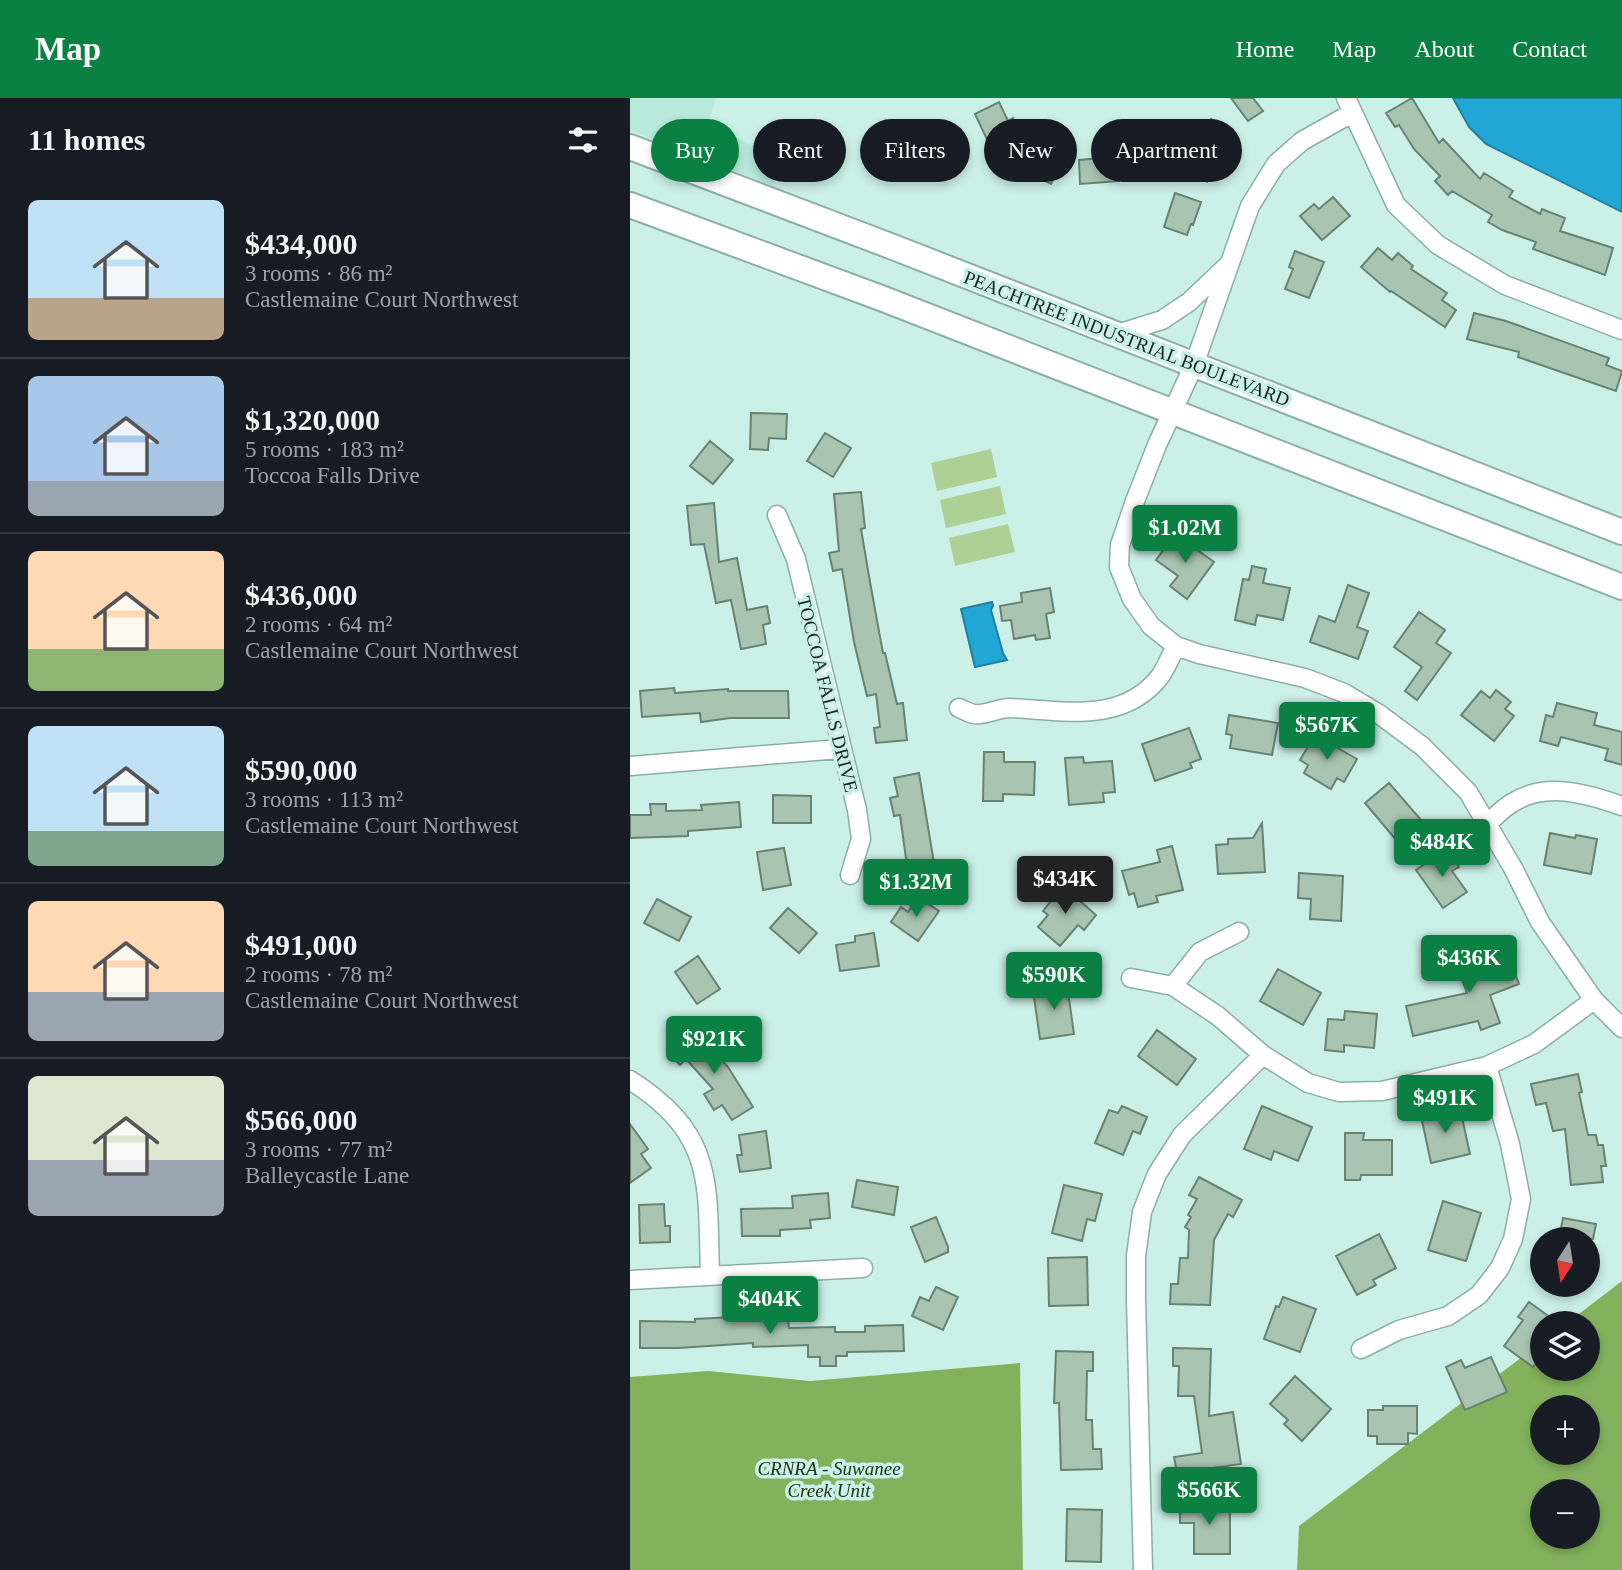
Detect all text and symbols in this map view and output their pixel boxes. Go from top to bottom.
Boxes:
text: Map [35,31,101,67]
text: Home [1236,36,1294,62]
text: Map [1332,36,1376,62]
text: About [1414,36,1474,62]
text: Contact [1512,36,1587,62]
chip: Buy [651,119,739,182]
chip: Rent [753,119,846,182]
chip: Filters [860,119,970,182]
chip: New [984,119,1077,182]
chip: Apartment [1091,119,1242,182]
icon: filters [564,121,602,159]
text: 11 homes [28,123,146,156]
text: $434,000 [245,227,358,260]
icon: home [84,228,168,312]
text: 3 rooms · 86 m² [245,261,392,286]
street label: PEACHTREE INDUSTRIAL BOULEVARD [961,266,1293,410]
text: Castlemaine Court Northwest [245,287,518,312]
text: $1,320,000 [245,403,380,436]
icon: home [84,404,168,488]
text: 5 rooms · 183 m² [245,437,404,462]
text: Toccoa Falls Drive [245,463,420,488]
pin: $1.02M [1128,505,1242,565]
text: $1.02M [1148,515,1222,540]
text: $436,000 [245,578,358,611]
icon: home [84,579,168,663]
street label: TOCCOA FALLS DRIVE [793,594,862,794]
text: 2 rooms · 64 m² [245,612,392,637]
text: Castlemaine Court Northwest [245,638,518,663]
pin: $567K [1278,702,1376,762]
text: $567K [1295,712,1359,737]
text: $590,000 [245,753,358,786]
icon: home [84,754,168,838]
text: 3 rooms · 113 m² [245,787,403,812]
text: Castlemaine Court Northwest [245,813,518,838]
pin: $484K [1393,820,1491,879]
text: $484K [1410,829,1474,854]
pin: $434K [1016,856,1114,916]
pin: $1.32M [859,860,973,919]
text: $434K [1033,866,1097,891]
text: $1.32M [879,869,953,894]
text: $491,000 [245,928,358,961]
icon: home [84,929,168,1013]
pin: $436K [1420,936,1518,995]
text: $436K [1437,945,1501,970]
pin: $590K [1005,953,1103,1012]
text: 2 rooms · 78 m² [245,962,392,987]
text: $590K [1022,962,1086,987]
text: Castlemaine Court Northwest [245,988,518,1013]
pin: $921K [665,1016,763,1076]
text: $921K [682,1026,746,1051]
pin: $491K [1396,1076,1494,1135]
text: $491K [1413,1085,1477,1110]
text: $566,000 [245,1103,358,1136]
icon: home [84,1104,168,1188]
text: 3 rooms · 77 m² [245,1137,392,1162]
text: Balleycastle Lane [245,1163,409,1188]
north arrow [1530,1227,1600,1297]
map controls [1530,1227,1600,1549]
pin: $404K [721,1276,819,1336]
text: $404K [738,1286,802,1311]
button: layers [1530,1311,1600,1381]
button: + [1530,1395,1600,1465]
park label: CRNRA - Suwanee Creek Unit [757,1458,901,1501]
pin: $566K [1160,1468,1258,1527]
text: $566K [1177,1477,1241,1502]
button: − [1530,1479,1600,1549]

